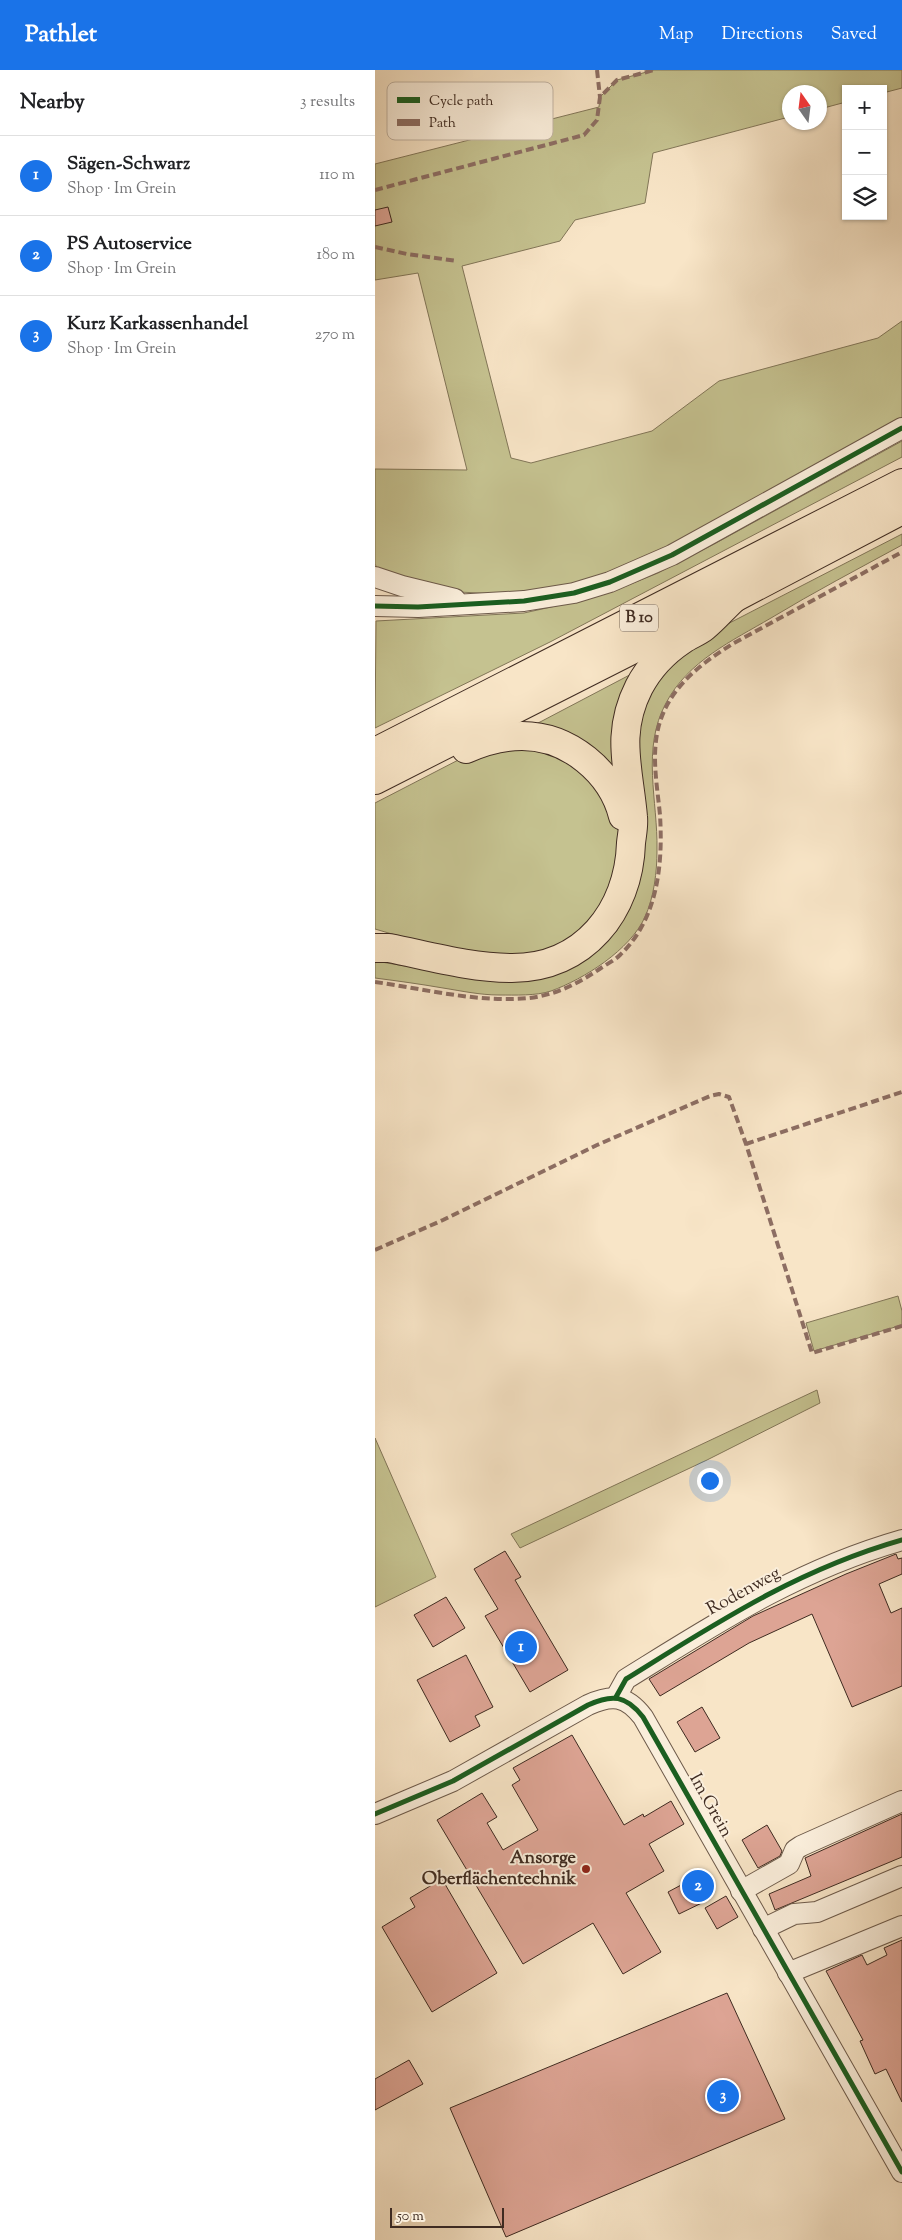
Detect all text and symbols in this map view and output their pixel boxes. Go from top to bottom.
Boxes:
text: Pathlet [25,18,97,52]
text: Map [659,22,694,48]
text: Directions [722,22,803,48]
text: Saved [831,22,877,48]
legend [387,82,553,140]
north arrow [782,85,827,130]
map controls [842,85,887,220]
button: + [842,85,887,130]
text: Nearby [20,88,85,118]
text: 3 results [300,91,355,114]
text: Cycle path [429,92,493,112]
text: Path [429,114,456,134]
button: − [842,130,887,175]
text: Sägen-Schwarz [67,151,190,178]
text: 1 [33,164,39,187]
text: 110 m [319,164,355,187]
button: layers [842,175,887,220]
text: Shop · Im Grein [67,178,177,201]
text: PS Autoservice [67,231,192,258]
text: 2 [32,244,40,267]
text: 180 m [316,244,355,267]
text: Shop · Im Grein [67,258,177,281]
text: Kurz Karkassenhandel [67,311,248,338]
text: 3 [33,324,39,347]
text: 270 m [315,324,355,347]
text: Shop · Im Grein [67,338,177,361]
road number: B 10 [620,604,658,632]
your location [697,1468,723,1494]
street label: Rodenweg [702,1561,786,1623]
pin: 1 [505,1628,537,1666]
street label: Im Grein [682,1769,739,1843]
place label: Ansorge Oberflächentechnik [422,1846,577,1893]
marker: Ansorge Oberflächentechnik [580,1863,592,1875]
pin: 2 [682,1867,714,1905]
pin: 3 [707,2077,739,2115]
scale bar [390,2205,504,2228]
text: 50 m [397,2207,424,2227]

